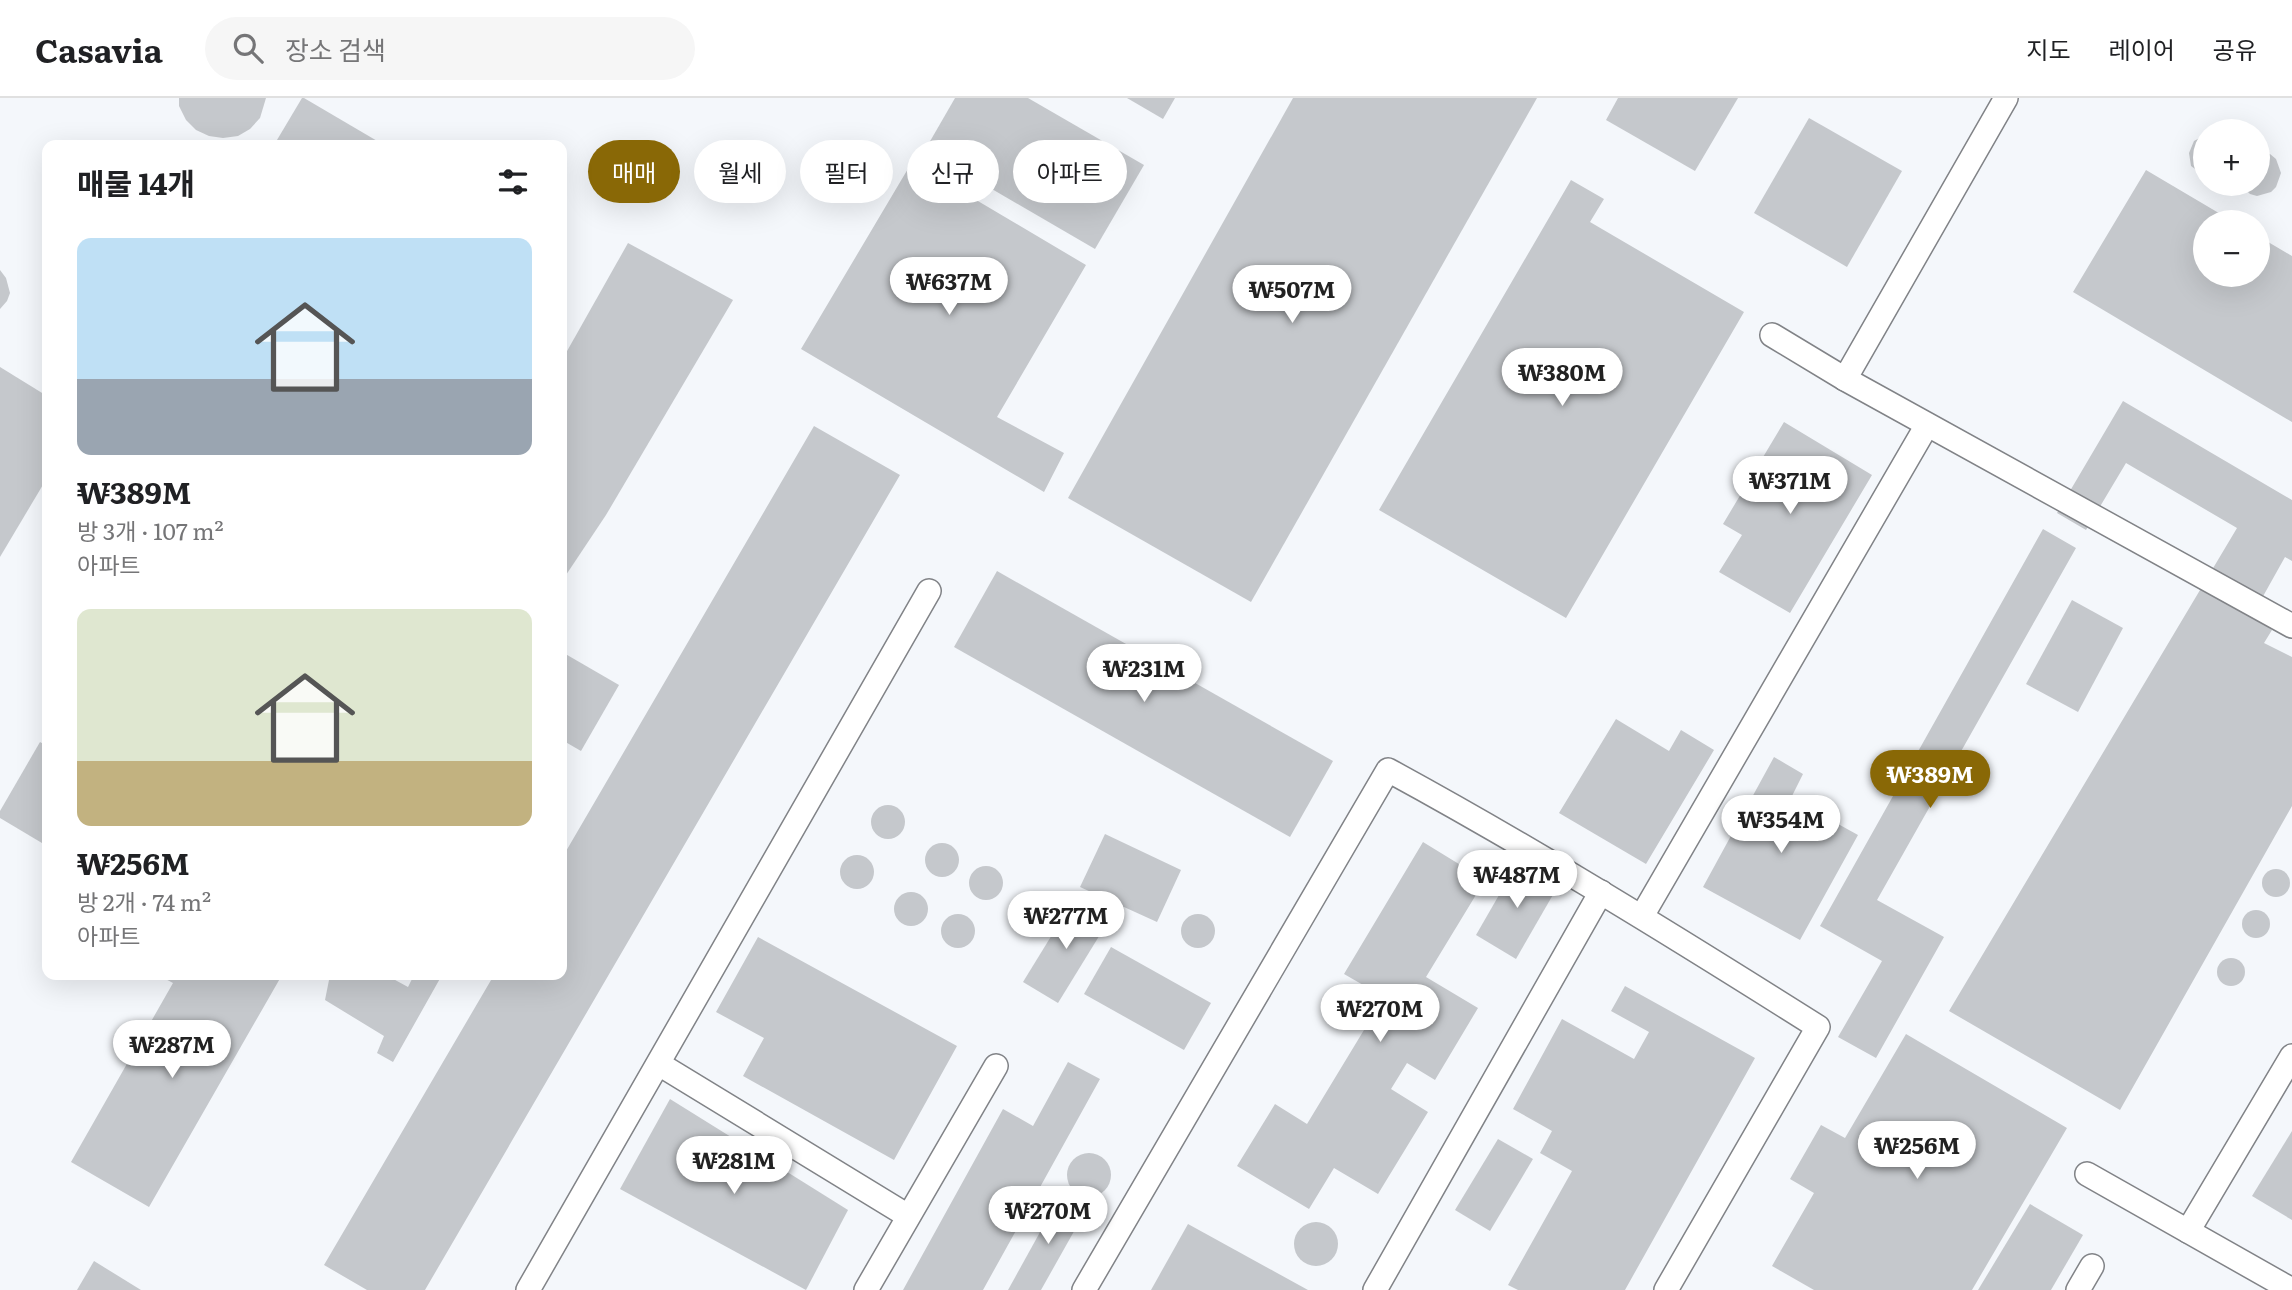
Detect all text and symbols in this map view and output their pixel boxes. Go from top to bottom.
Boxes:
search box [205,17,695,80]
text: Casavia [35,24,163,73]
icon: search [229,29,267,67]
text: 장소 검색 [285,29,386,68]
text: 지도 [2026,31,2071,66]
text: 레이어 [2109,31,2175,66]
text: 공유 [2213,31,2257,66]
map controls [2193,119,2270,287]
button: + [2193,119,2270,196]
chip: 매매 [588,140,680,203]
chip: 월세 [694,140,786,203]
chip: 필터 [800,140,893,203]
chip: 신규 [907,140,999,203]
chip: 아파트 [1013,140,1127,203]
text: 매물 14개 [77,160,195,204]
icon: filters [494,163,532,201]
button: − [2193,210,2270,287]
pin: ₩637M [900,258,998,317]
text: ₩637M [906,263,992,297]
pin: ₩507M [1243,266,1341,325]
text: ₩507M [1248,271,1336,305]
icon: home [242,284,368,410]
pin: ₩380M [1513,348,1611,408]
text: ₩380M [1518,354,1606,388]
pin: ₩371M [1741,456,1839,516]
text: ₩371M [1749,462,1831,496]
text: ₩389M [77,469,191,513]
text: 방 3개 · 107 m² [77,513,224,547]
text: 아파트 [77,547,140,581]
pin: ₩231M [1095,644,1193,704]
text: ₩231M [1103,650,1185,684]
icon: home [242,655,368,781]
pin: ₩389M [1881,750,1979,810]
text: ₩389M [1886,756,1974,790]
pin: ₩354M [1732,796,1830,855]
text: ₩354M [1737,801,1825,835]
text: ₩256M [77,840,190,884]
pin: ₩487M [1468,850,1566,910]
text: ₩487M [1473,856,1561,890]
text: 방 2개 · 74 m² [77,884,211,918]
pin: ₩277M [1017,892,1115,951]
text: ₩277M [1023,897,1109,931]
text: 아파트 [77,918,140,952]
pin: ₩270M [1331,984,1429,1044]
text: ₩270M [1337,990,1423,1024]
pin: ₩287M [123,1020,221,1080]
text: ₩287M [129,1026,215,1060]
pin: ₩256M [1868,1122,1966,1181]
text: ₩256M [1874,1127,1960,1161]
pin: ₩281M [685,1136,783,1196]
text: ₩281M [692,1142,776,1176]
pin: ₩270M [999,1186,1097,1246]
text: ₩270M [1005,1192,1091,1226]

